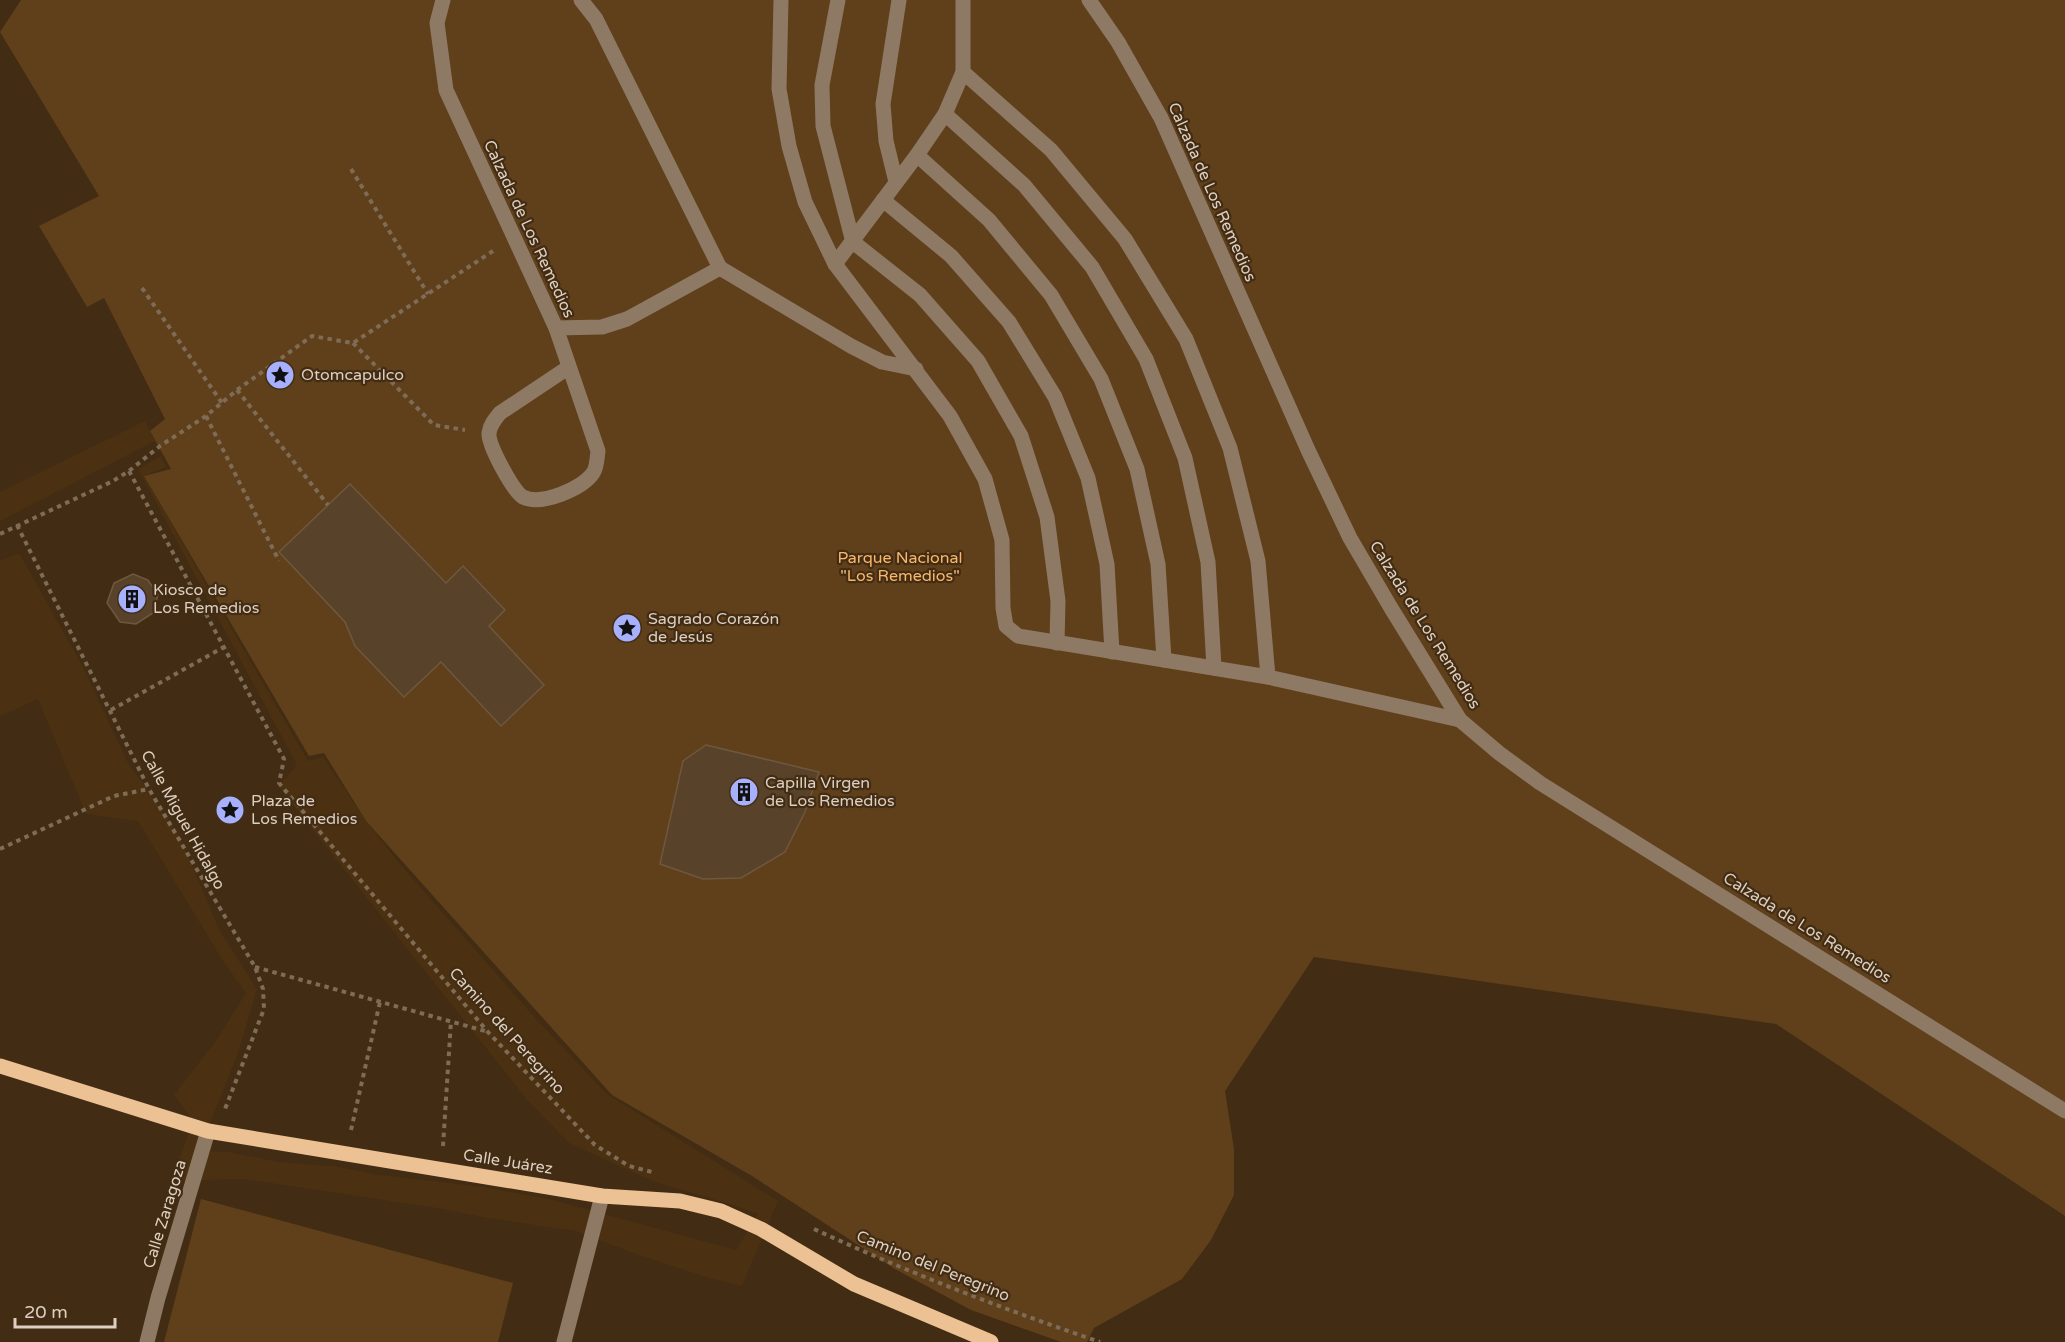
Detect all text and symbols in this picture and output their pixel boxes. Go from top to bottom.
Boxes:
street label: Calzada de Los Remedios [1163,99,1261,285]
street label: Calzada de Los Remedios [479,137,579,321]
place icon: Otomcapulco [264,359,296,391]
place label: Otomcapulco [301,365,404,385]
street label: Calzada de Los Remedios [1365,537,1485,713]
park label: Parque Nacional "Los Remedios" [837,548,963,586]
place label: Kiosco de Los Remedios [153,580,259,618]
building icon: Kiosco de Los Remedios [116,583,148,615]
place label: Sagrado Corazón de Jesús [648,609,779,647]
place icon: Sagrado Corazón de Jesús [611,612,643,644]
street label: Calle Miguel Hidalgo [136,747,230,893]
place label: Capilla Virgen de Los Remedios [765,773,895,811]
building icon: Capilla Virgen de Los Remedios [728,776,760,808]
place label: Plaza de Los Remedios [251,791,357,829]
place icon: Plaza de Los Remedios [214,794,246,826]
street label: Calzada de Los Remedios [1719,868,1895,988]
street label: Camino del Peregrino [445,963,569,1099]
street label: Calle Juárez [462,1145,554,1179]
street label: Calle Zaragoza [139,1157,191,1271]
street label: Camino del Peregrino [853,1226,1013,1306]
scale bar [15,1291,116,1329]
text: 20 m [24,1301,68,1323]

